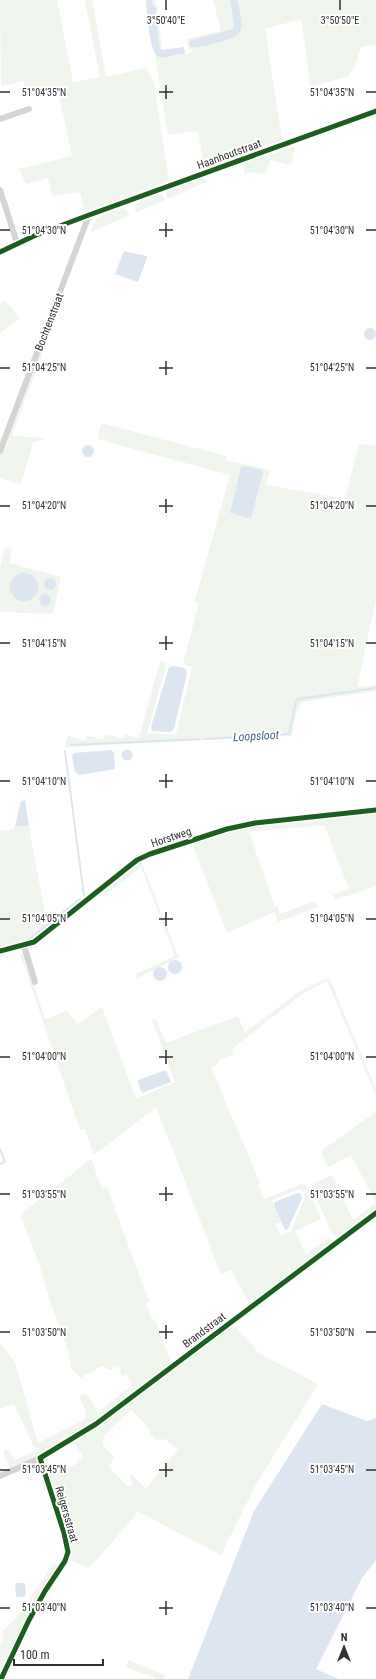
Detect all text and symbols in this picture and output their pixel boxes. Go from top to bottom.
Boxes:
text: 3°50'40"E [147,15,185,26]
text: 3°50'50"E [321,15,359,26]
text: 51°04'35"N [22,87,66,98]
text: 51°04'35"N [310,87,354,98]
street label: Haanhoutstraat [195,137,263,172]
text: 51°04'30"N [22,225,66,236]
text: 51°04'30"N [310,225,354,236]
street label: Bochtenstraat [32,291,66,353]
text: 51°04'25"N [22,362,66,373]
text: 51°04'25"N [310,362,354,373]
text: 51°04'20"N [22,500,66,511]
text: 51°04'20"N [310,500,354,511]
text: 51°04'15"N [22,638,66,649]
text: 51°04'15"N [310,638,354,649]
water label: Loopsloot [233,728,280,744]
text: 51°04'10"N [22,776,66,787]
text: 51°04'10"N [310,776,354,787]
street label: Horstweg [149,825,193,850]
text: 51°04'05"N [22,913,66,924]
text: 51°04'05"N [310,913,354,924]
text: 51°04'00"N [22,1051,66,1062]
text: 51°04'00"N [310,1051,354,1062]
text: 51°03'55"N [22,1189,66,1200]
text: 51°03'55"N [310,1189,354,1200]
street label: Brandstraat [180,1310,228,1351]
text: 51°03'50"N [22,1327,66,1338]
text: 51°03'50"N [310,1327,354,1338]
text: 51°03'45"N [22,1464,66,1475]
text: 51°03'45"N [310,1464,354,1475]
street label: Reigersstraat [52,1485,81,1544]
text: 51°03'40"N [22,1602,66,1613]
text: 51°03'40"N [310,1602,354,1613]
north arrow [324,1627,364,1667]
text: N [341,1631,348,1644]
scale bar [14,1641,103,1667]
text: 100 m [20,1648,50,1662]

